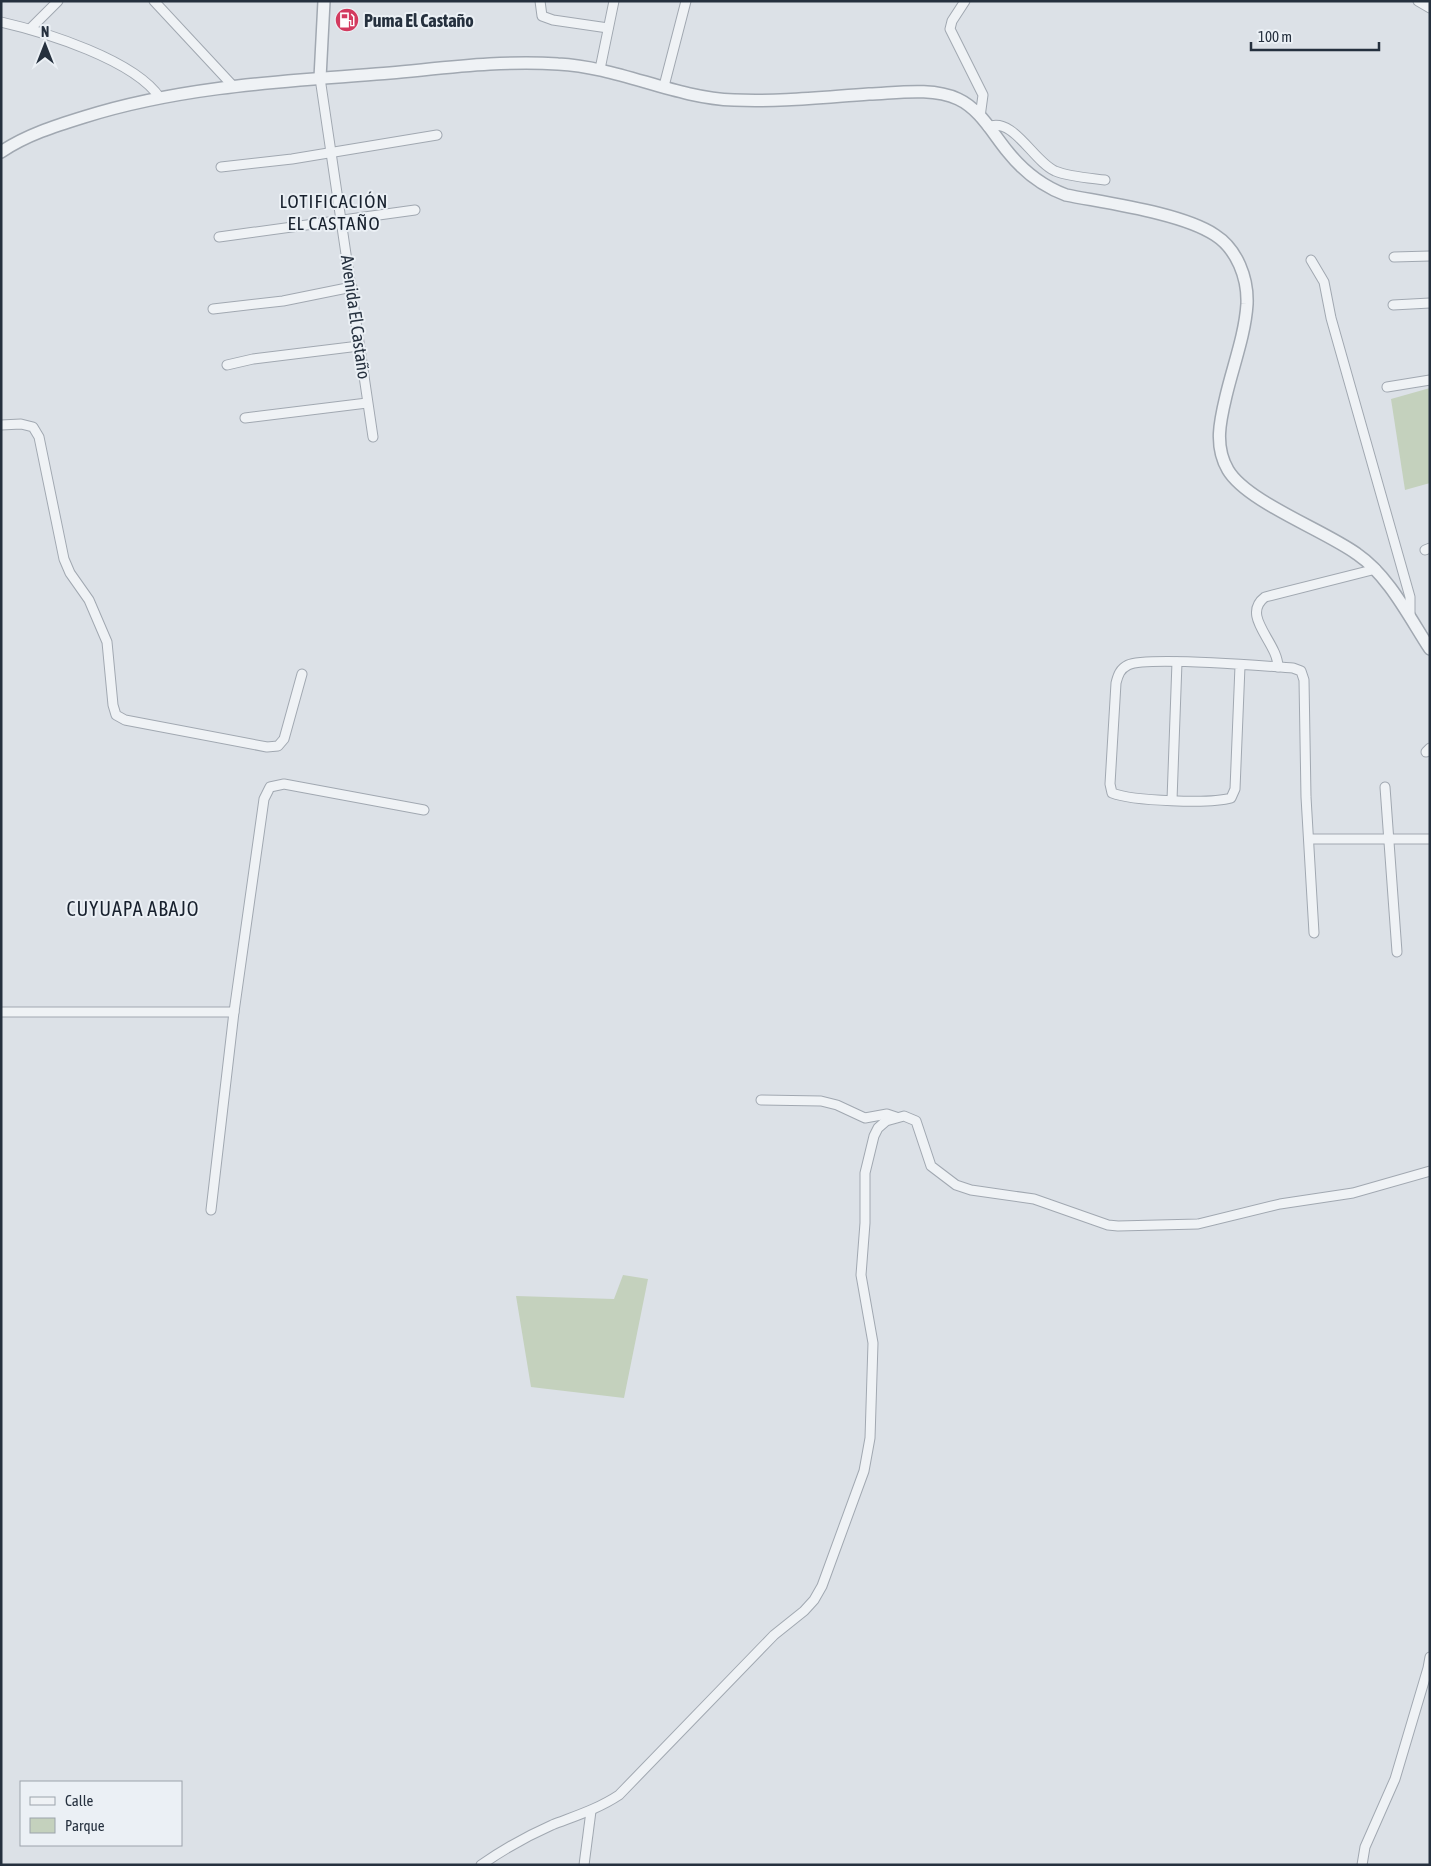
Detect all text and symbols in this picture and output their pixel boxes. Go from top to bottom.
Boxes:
fuel station icon: Puma El Castaño [334,7,360,33]
place label: Puma El Castaño [364,10,474,31]
north arrow [20,20,70,70]
scale bar [1251,20,1378,52]
text: N [41,24,49,40]
text: 100 m [1258,28,1292,45]
district label: LOTIFICACIÓN EL CASTAÑO [280,190,388,234]
street label: Avenida El Castaño [337,254,375,380]
district label: CUYUAPA ABAJO [67,897,200,920]
legend [20,1781,182,1846]
text: Calle [65,1792,94,1809]
text: Parque [65,1817,105,1834]

